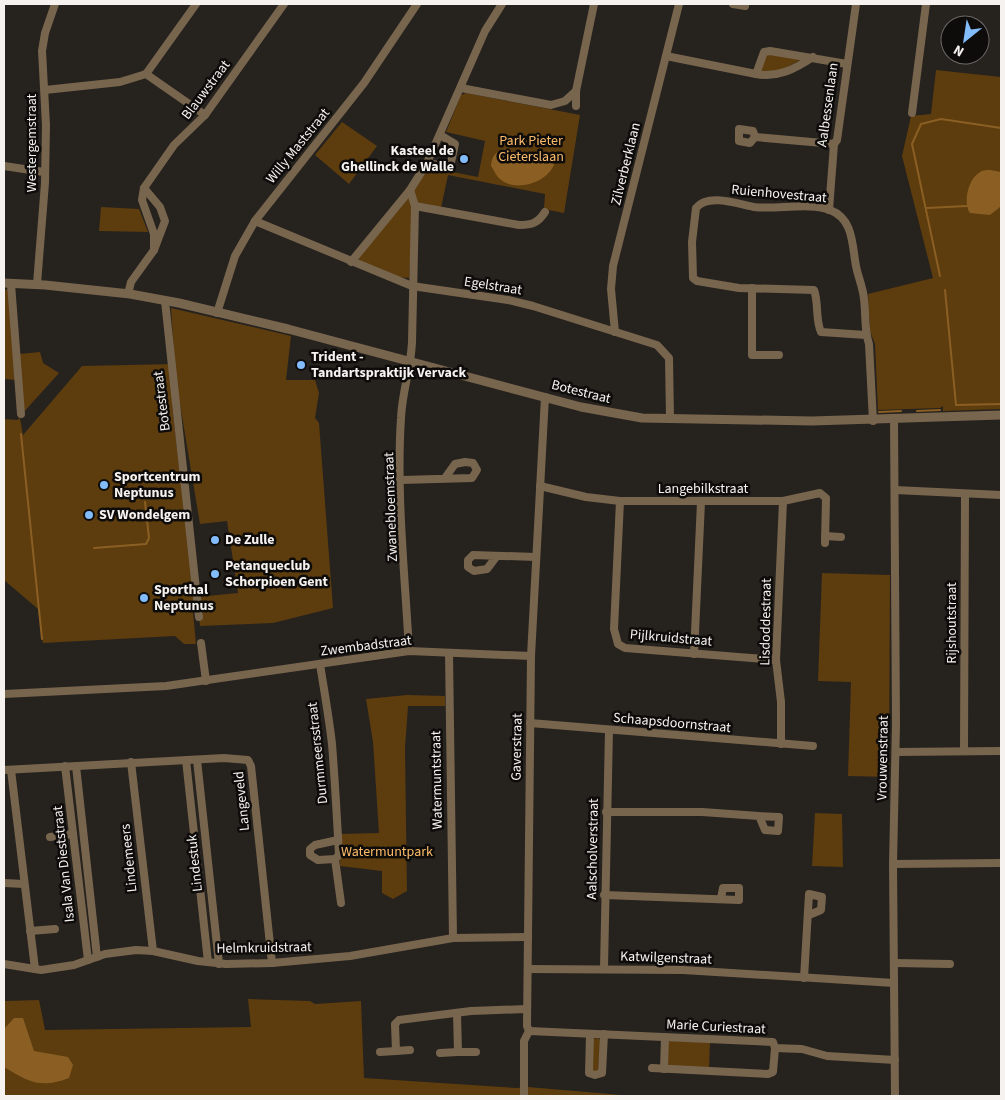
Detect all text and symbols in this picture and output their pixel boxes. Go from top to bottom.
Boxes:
north arrow [940,15,990,65]
text: N [950,39,968,61]
street label: Blauwstraat [177,56,235,124]
street label: Aalbessenlaan [812,62,844,148]
street label: Westergemstraat [22,93,42,192]
street label: Willy Maststraat [261,104,335,188]
street label: Zilverberklaan [606,121,646,207]
park label: Park Pieter Cieterslaan [498,131,564,167]
place label: Kasteel de Ghellinck de Walle [341,141,454,177]
marker: Kasteel de Ghellinck de Walle [458,153,470,165]
street label: Ruienhovestraat [730,180,828,208]
street label: Egelstraat [463,272,524,300]
place label: Trident - Tandartspraktijk Vervack [311,347,466,383]
marker: Trident - Tandartspraktijk Vervack [295,359,307,371]
street label: Botestraat [148,369,176,432]
street label: Botestraat [549,375,613,409]
street label: Zwanebloemstraat [379,451,403,562]
place label: Sportcentrum Neptunus [114,467,201,503]
marker: Sportcentrum Neptunus [98,479,110,491]
street label: Langebilkstraat [658,479,749,499]
place label: SV Wondelgem [99,505,190,525]
marker: SV Wondelgem [83,509,95,521]
place label: De Zulle [225,530,275,550]
marker: De Zulle [209,534,221,546]
place label: Petanqueclub Schorpioen Gent [225,556,329,592]
marker: Petanqueclub Schorpioen Gent [209,568,221,580]
street label: Lisdoddestraat [755,578,777,666]
place label: Sporthal Neptunus [154,580,214,616]
street label: Rijshoutstraat [942,582,962,664]
marker: Sporthal Neptunus [138,592,150,604]
street label: Pijlkruidstraat [629,624,713,652]
street label: Zwembadstraat [319,630,413,662]
street label: Durmmeersstraat [303,701,333,805]
street label: Schaapsdoornstraat [612,708,732,738]
street label: Gaverstraat [506,713,528,781]
street label: Vrouwenstraat [872,715,894,801]
street label: Watermuntstraat [426,730,448,830]
street label: Langeveld [229,770,255,832]
street label: Aalscholverstraat [582,798,604,900]
street label: Isala Van Dieststraat [48,804,80,923]
street label: Lindemeers [115,823,143,893]
street label: Lindestuk [182,833,208,893]
park label: Watermuntpark [341,842,433,862]
street label: Helmkruidstraat [216,937,312,959]
street label: Katwilgenstraat [620,946,712,970]
street label: Marie Curiestraat [666,1014,766,1040]

